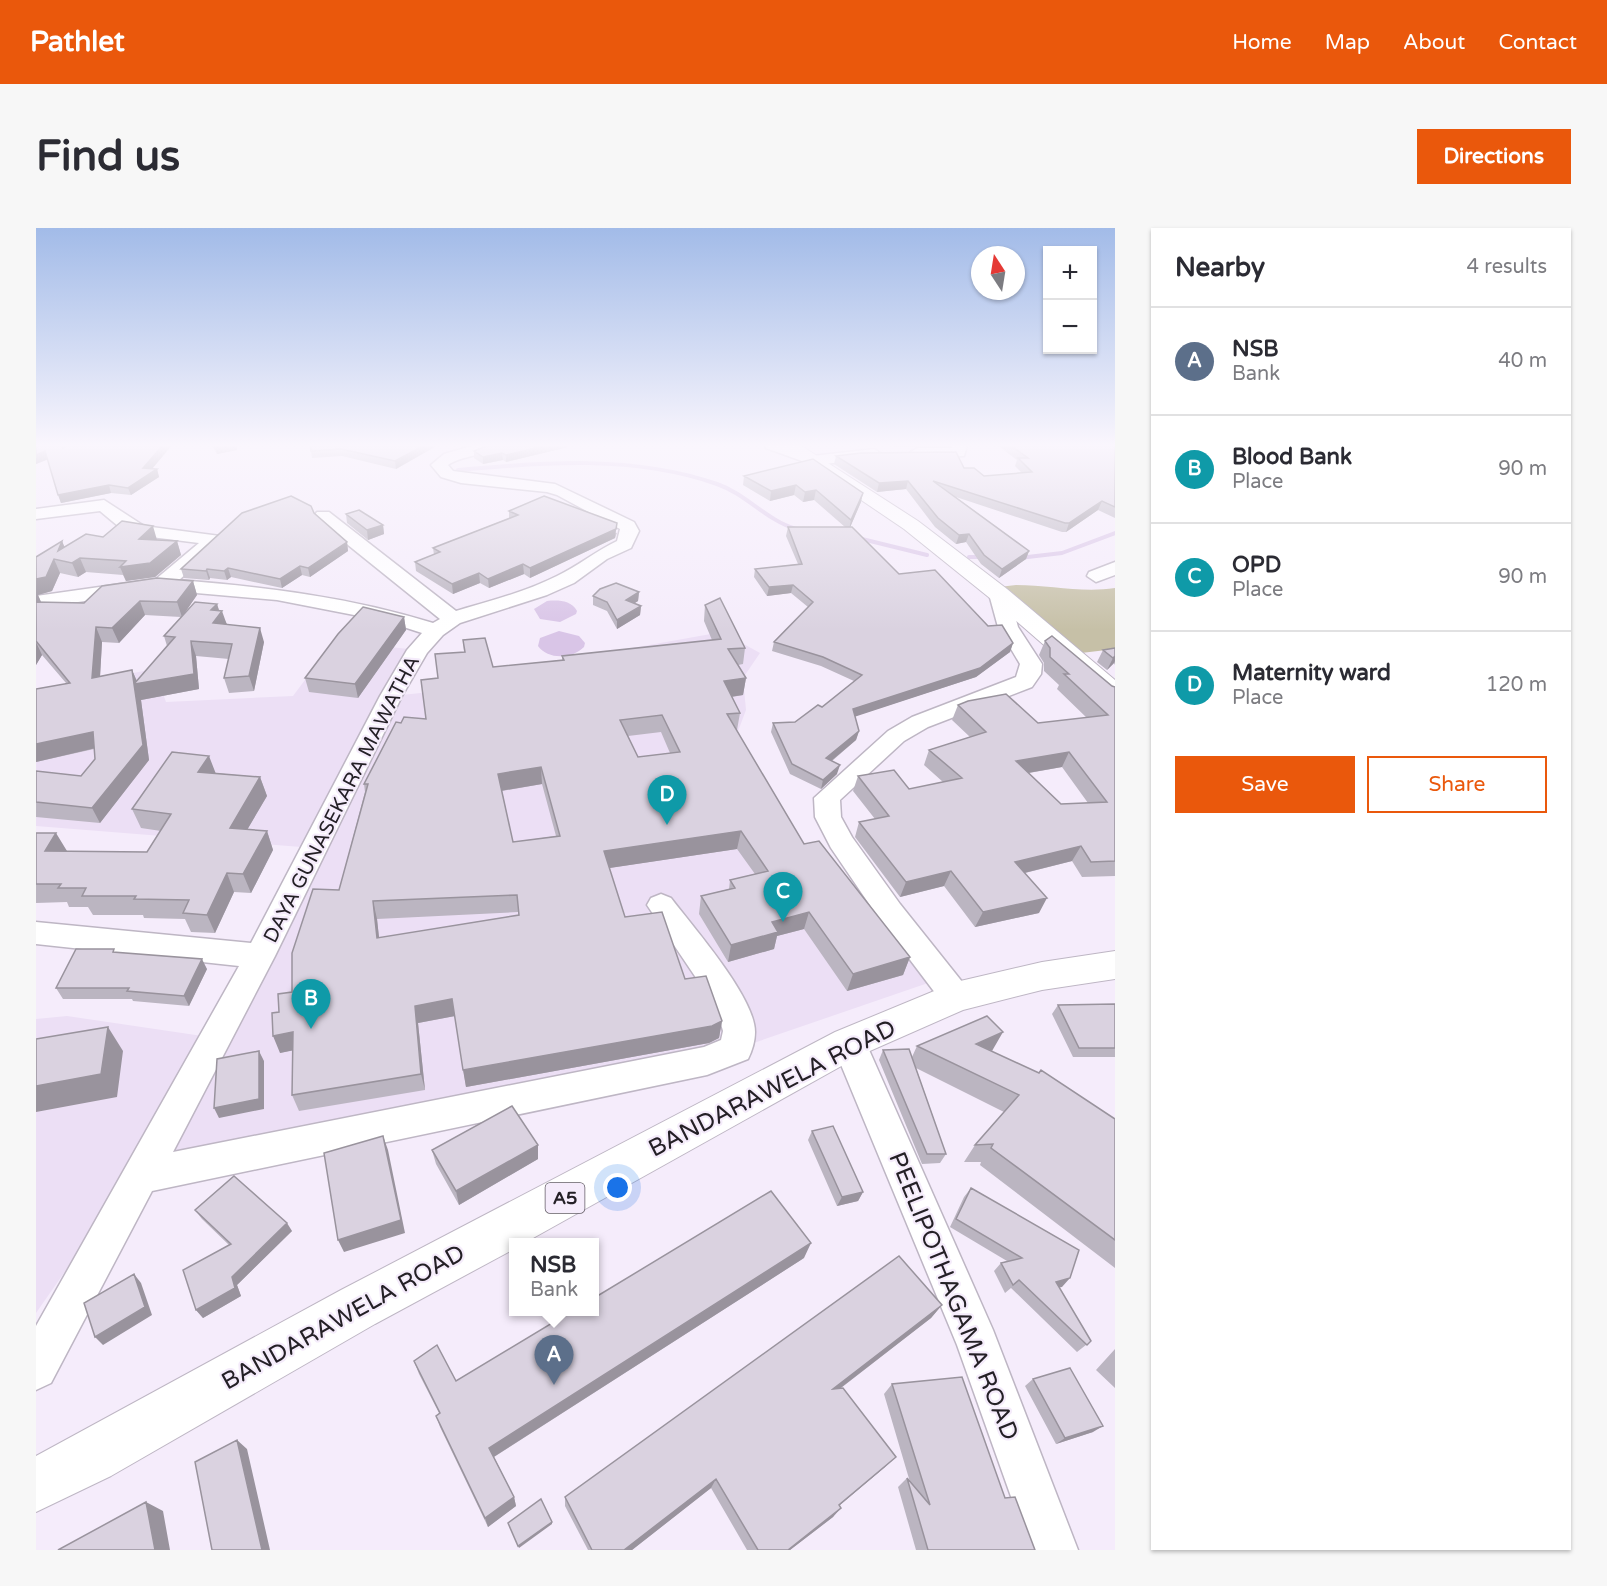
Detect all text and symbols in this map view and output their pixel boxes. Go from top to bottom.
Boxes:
text: Pathlet [30,25,125,59]
text: Home [1232,30,1292,55]
text: Map [1325,30,1370,55]
text: About [1403,30,1465,55]
text: Contact [1498,30,1577,55]
button: Directions [1417,129,1571,184]
text: Find us [36,131,180,182]
north arrow [971,246,1025,300]
map controls [1043,246,1097,354]
button: + [1043,246,1097,300]
text: Nearby [1175,252,1265,283]
text: 4 results [1467,255,1547,279]
button: − [1043,300,1097,354]
text: NSB [1232,336,1278,362]
text: A [1187,349,1202,373]
text: 40 m [1498,349,1547,373]
text: Bank [1232,362,1280,386]
text: Blood Bank [1232,444,1352,470]
text: B [1188,457,1201,481]
text: 90 m [1498,457,1547,481]
text: Place [1232,470,1283,494]
text: OPD [1232,552,1281,578]
text: C [1188,565,1201,589]
text: 90 m [1498,565,1547,589]
text: Place [1232,578,1283,602]
street label: DAYA GUNASEKARA MAWATHA [259,652,425,947]
text: Maternity ward [1232,660,1391,686]
text: D [1187,673,1202,697]
text: 120 m [1486,673,1547,697]
text: Place [1232,686,1283,710]
button: Save [1175,756,1355,813]
button: Share [1367,756,1547,813]
pin: D [648,776,686,825]
pin: C [764,872,802,922]
pin: B [292,980,330,1029]
street label: BANDARAWELA ROAD [644,1013,901,1163]
street label: PEELIPOTHAGAMA ROAD [882,1148,1025,1445]
your location [603,1173,632,1202]
road number: A5 [546,1183,584,1213]
street label: BANDARAWELA ROAD [217,1238,470,1396]
popup [509,1238,599,1316]
text: NSB [530,1252,576,1278]
text: Bank [530,1278,578,1302]
pin: A [534,1336,574,1385]

